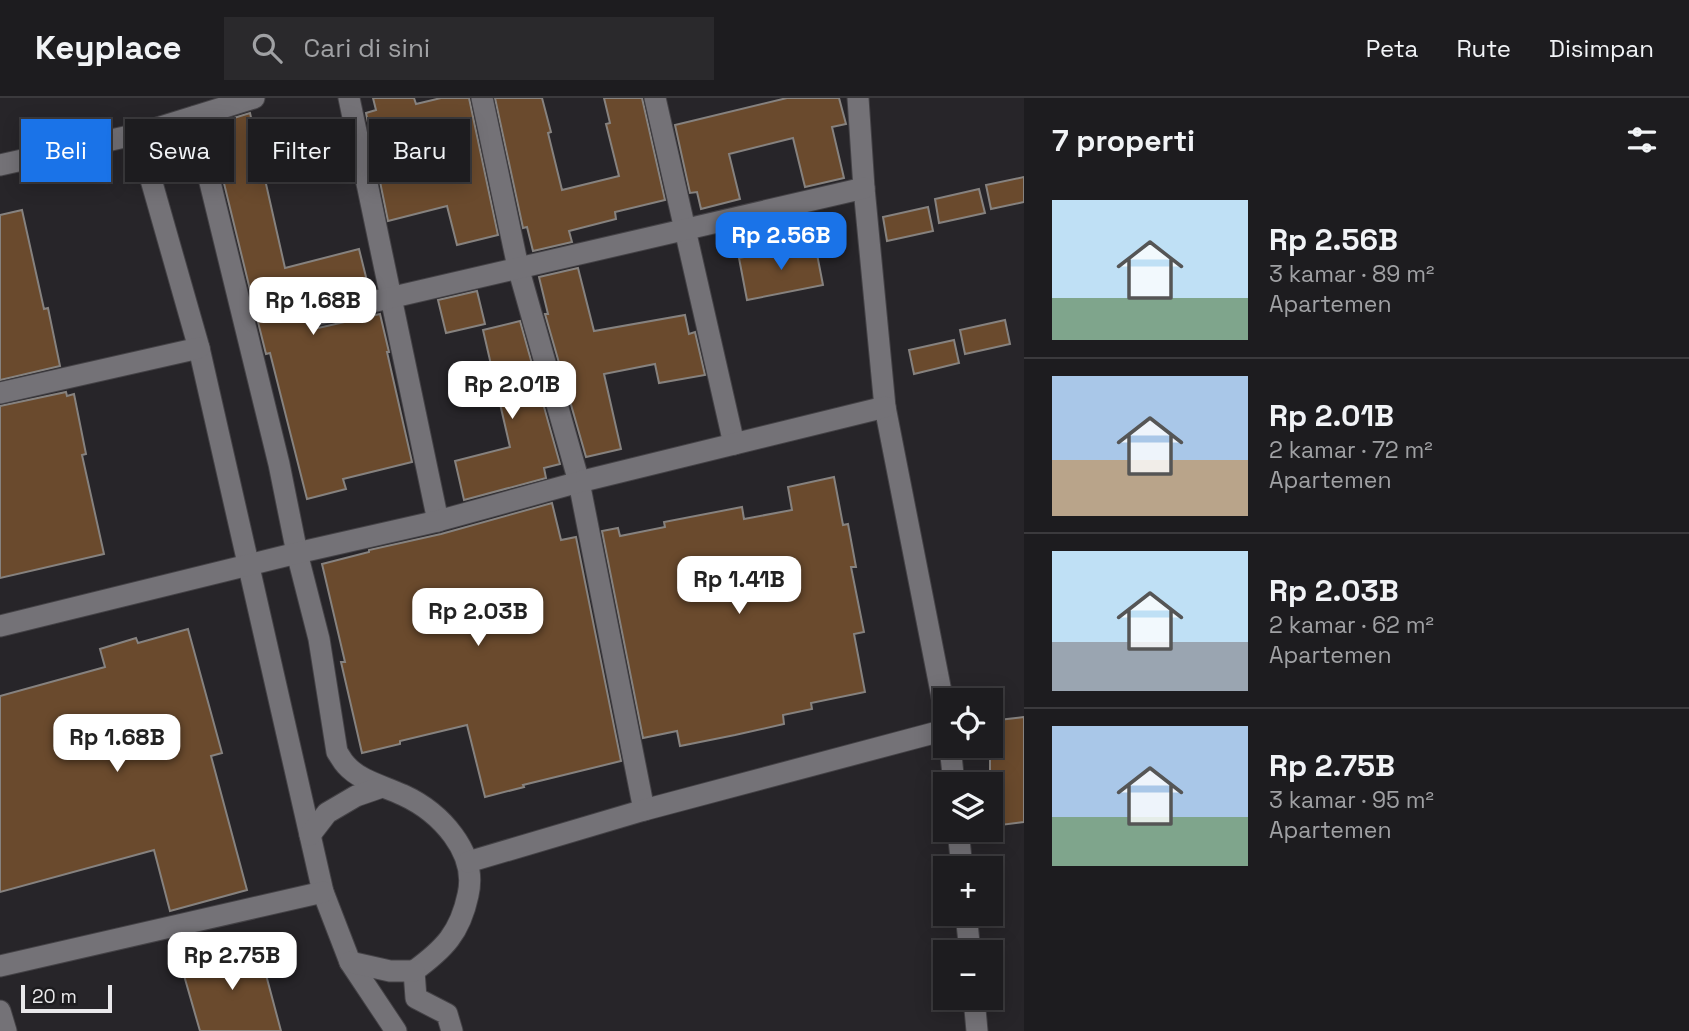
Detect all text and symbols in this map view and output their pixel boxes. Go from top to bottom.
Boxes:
search box [224,17,714,80]
text: Keyplace [35,27,182,69]
icon: search [248,29,286,67]
text: Cari di sini [304,31,430,65]
text: Peta [1366,33,1418,64]
text: Rute [1456,33,1511,64]
text: Disimpan [1549,33,1654,64]
chip: Beli [21,119,111,182]
chip: Sewa [125,119,234,182]
chip: Filter [248,119,355,182]
chip: Baru [369,119,470,182]
text: 7 properti [1052,121,1195,160]
icon: filters [1623,121,1661,159]
pin: Rp 2.56B [709,212,853,272]
text: Rp 2.56B [732,220,830,250]
text: Rp 2.56B [1269,220,1398,259]
icon: home [1108,228,1192,312]
text: 3 kamar · 89 m² [1269,259,1434,289]
pin: Rp 1.68B [241,278,385,337]
text: Rp 1.68B [265,285,361,315]
text: Apartemen [1269,289,1391,319]
pin: Rp 2.01B [440,362,584,421]
text: Rp 2.01B [464,369,560,399]
text: Rp 2.01B [1269,396,1394,435]
icon: home [1108,404,1192,488]
text: 2 kamar · 72 m² [1269,435,1433,465]
text: Apartemen [1269,465,1391,495]
pin: Rp 1.41B [667,556,811,616]
text: Rp 1.41B [693,564,785,594]
text: Rp 2.03B [1269,571,1399,610]
icon: home [1108,579,1192,663]
pin: Rp 2.03B [406,588,550,648]
text: Rp 2.03B [428,596,528,626]
text: 2 kamar · 62 m² [1269,610,1434,640]
text: Apartemen [1269,640,1391,670]
map controls [933,688,1003,1010]
button: locate [933,688,1003,758]
pin: Rp 1.68B [45,714,189,774]
text: Rp 1.68B [69,722,165,752]
text: Rp 2.75B [1269,746,1395,785]
icon: home [1108,754,1192,838]
button: layers [933,772,1003,842]
text: 3 kamar · 95 m² [1269,785,1434,815]
text: Apartemen [1269,815,1391,845]
button: + [933,856,1003,926]
pin: Rp 2.75B [160,932,304,992]
text: Rp 2.75B [184,940,280,970]
button: − [933,940,1003,1010]
scale bar [21,982,112,1014]
text: 20 m [32,984,77,1009]

